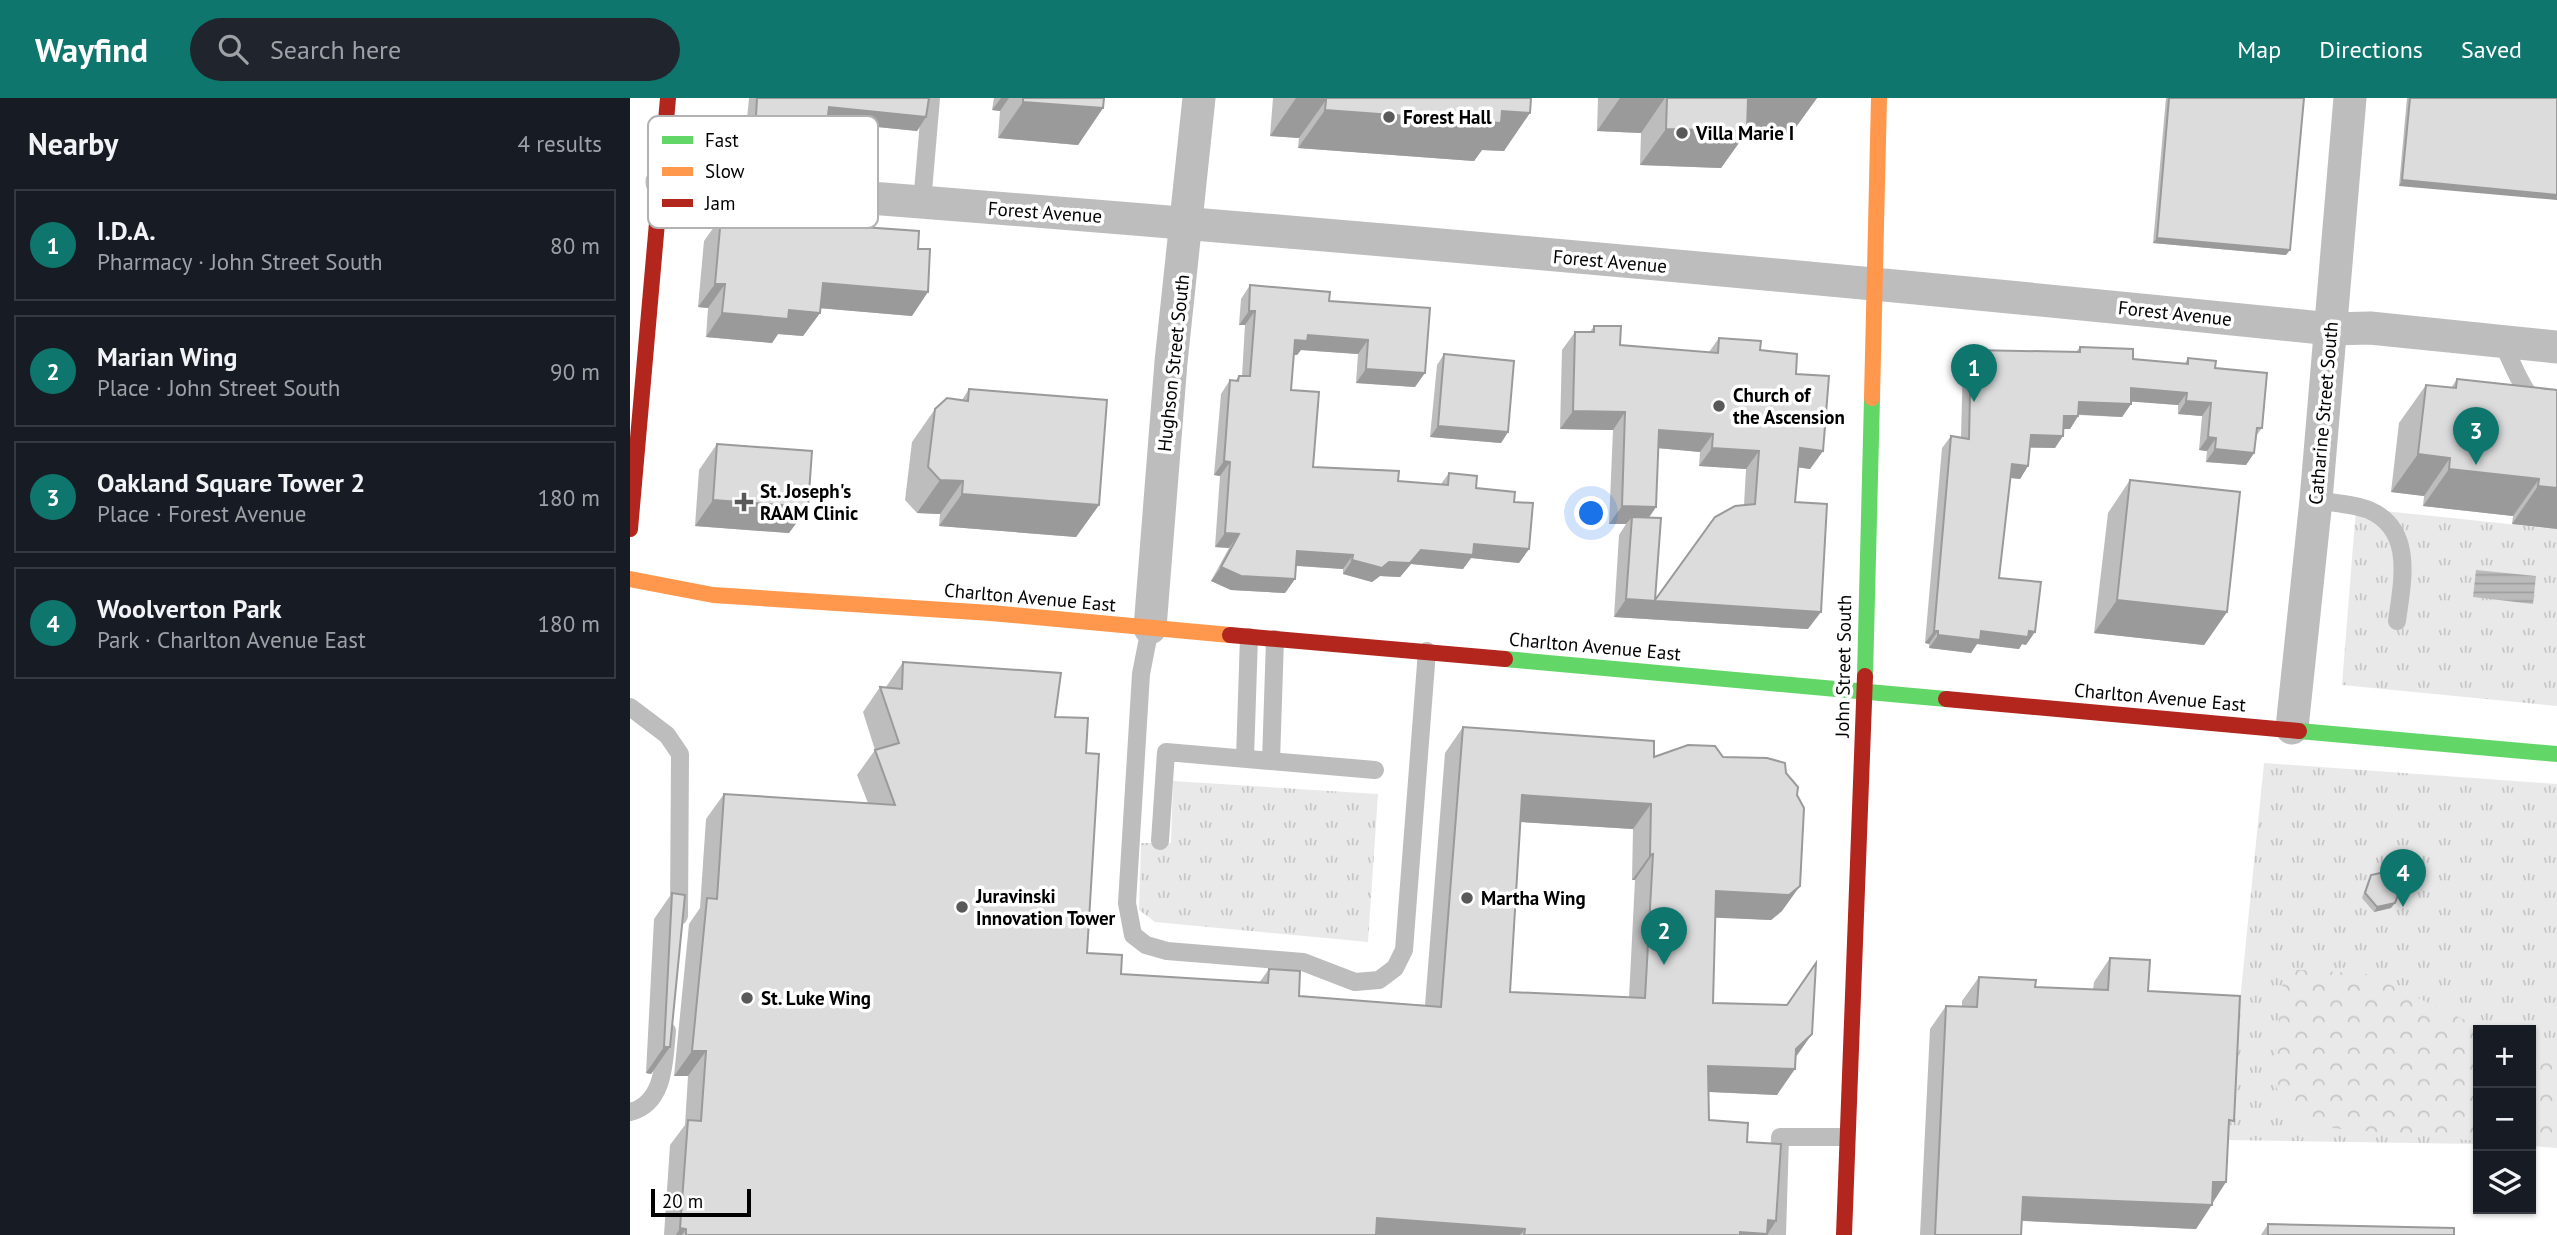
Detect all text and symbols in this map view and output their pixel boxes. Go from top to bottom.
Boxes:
search box [190,18,680,81]
text: Wayfind [35,28,148,71]
icon: search [214,30,252,68]
text: Search here [270,33,401,66]
text: Map [2237,34,2281,65]
text: Directions [2319,34,2423,65]
text: Saved [2461,34,2522,65]
place label: Forest Hall [1403,105,1492,129]
marker: Forest Hall [1381,109,1397,125]
legend [648,116,878,228]
place label: Villa Marie I [1695,121,1794,145]
text: Nearby [28,124,118,163]
marker: Villa Marie I [1674,125,1690,141]
text: Fast [705,128,739,152]
text: 4 results [518,129,602,158]
text: Slow [705,159,745,183]
text: Jam [704,191,735,215]
street label: Forest Avenue [987,196,1103,228]
text: I.D.A. [97,214,156,247]
text: 1 [46,231,60,260]
text: 80 m [550,231,600,260]
street label: Forest Avenue [1552,244,1668,278]
text: Pharmacy · John Street South [97,247,383,276]
street label: Hughson Street South [1152,273,1194,453]
street label: Forest Avenue [2117,295,2233,331]
street label: Catharine Street South [2303,320,2343,506]
text: Marian Wing [97,340,237,373]
pin: 1 [1951,344,1997,402]
text: 2 [46,357,60,386]
text: 90 m [550,357,600,386]
text: Place · John Street South [97,373,340,402]
place label: Church of the Ascension [1733,383,1845,429]
marker: Church of the Ascension [1711,398,1727,414]
pin: 3 [2453,407,2499,465]
text: Oakland Square Tower 2 [97,466,365,499]
place label: St. Joseph's RAAM Clinic [760,479,858,525]
text: 3 [46,483,60,512]
text: 180 m [538,483,600,512]
marker: St. Joseph's RAAM Clinic [734,492,754,512]
your location [1574,496,1608,530]
text: Place · Forest Avenue [97,499,306,528]
street label: Charlton Avenue East [943,578,1117,617]
text: Woolverton Park [97,592,282,625]
street label: John Street South [1830,595,1856,738]
text: 4 [46,609,60,638]
text: 180 m [538,609,600,638]
text: Park · Charlton Avenue East [97,625,366,654]
street label: Charlton Avenue East [1508,627,1682,666]
street label: Charlton Avenue East [2073,678,2247,717]
pin: 4 [2380,849,2426,907]
place label: Juravinski Innovation Tower [975,884,1116,930]
place label: Martha Wing [1481,886,1586,910]
marker: Martha Wing [1459,890,1475,906]
marker: Juravinski Innovation Tower [954,899,970,915]
pin: 2 [1641,907,1687,965]
place label: St. Luke Wing [761,986,871,1010]
marker: St. Luke Wing [739,990,755,1006]
map controls [2473,1025,2536,1214]
button: + [2473,1025,2536,1088]
button: − [2473,1088,2536,1151]
button: layers [2473,1151,2536,1214]
scale bar [651,1186,751,1218]
text: 20 m [662,1189,703,1213]

